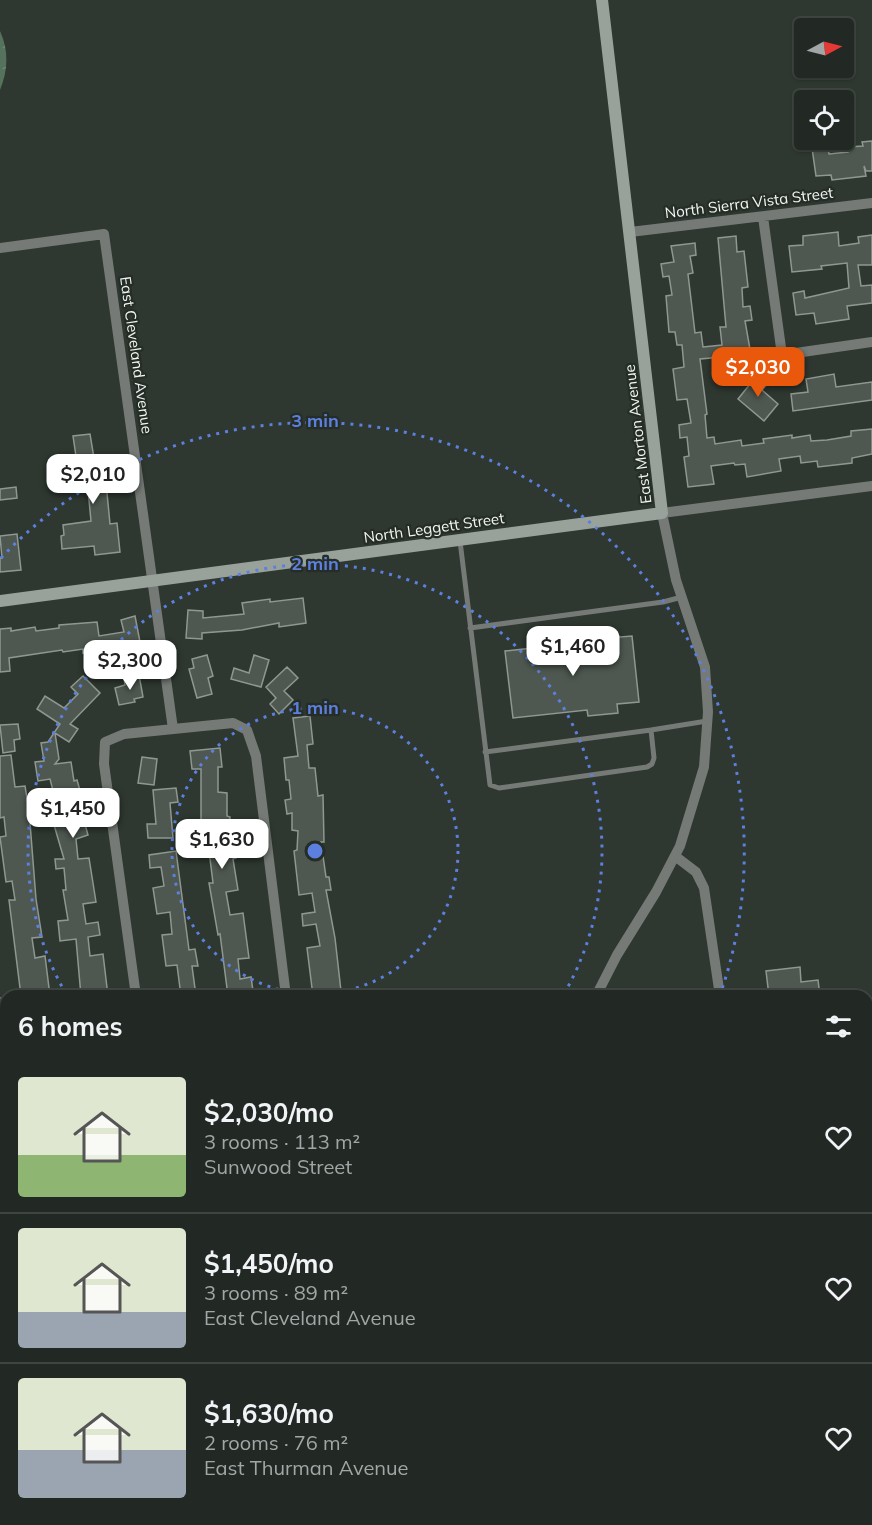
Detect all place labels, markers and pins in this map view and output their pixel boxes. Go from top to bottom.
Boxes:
pin: $2,030 [709,347,807,398]
pin: $2,010 [44,454,142,505]
pin: $1,460 [524,626,622,677]
pin: $2,300 [81,640,179,691]
pin: $1,450 [24,788,122,839]
pin: $1,630 [173,819,271,870]
centre of rings [305,841,325,861]

